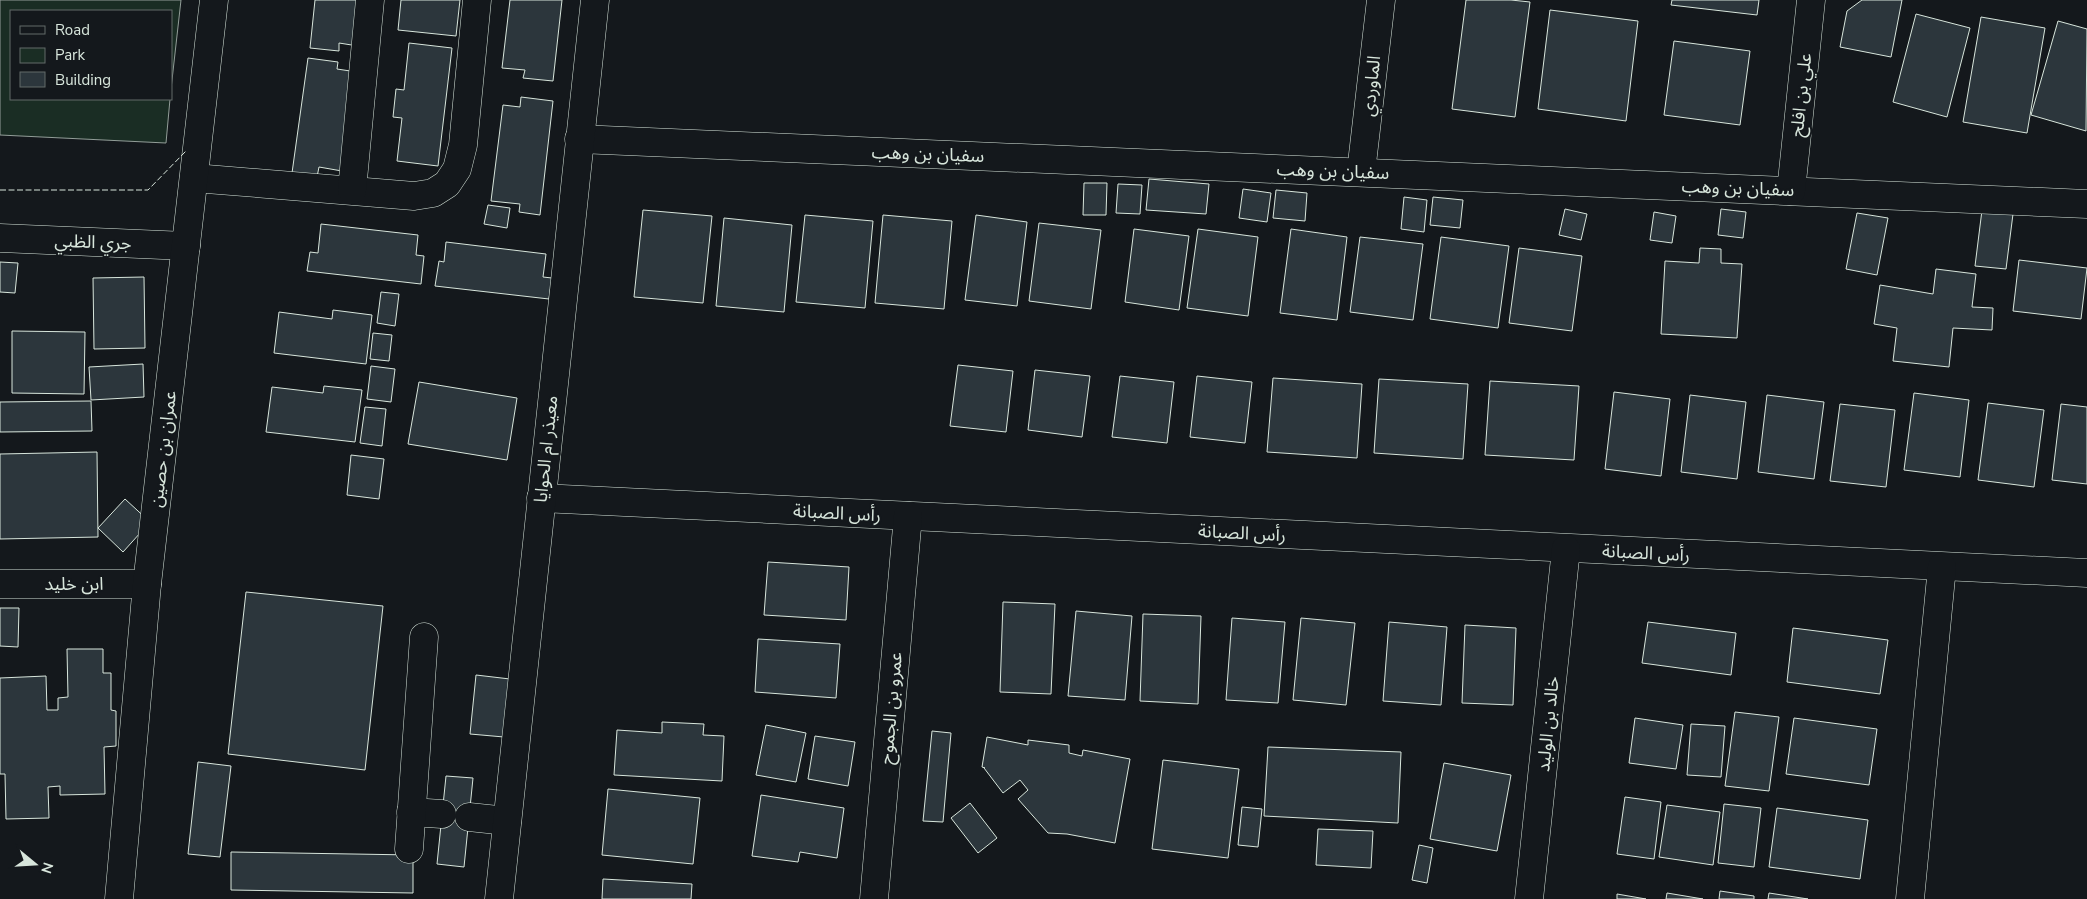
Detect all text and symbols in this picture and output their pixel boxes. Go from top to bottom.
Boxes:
legend [10,10,172,100]
text: Road [55,20,90,40]
text: Park [55,45,85,65]
street label: علي بن افلح [1785,52,1819,138]
street label: الماوردي [1356,54,1387,118]
text: Building [55,70,111,90]
street label: سفيان بن وهب [871,140,985,168]
street label: سفيان بن وهب [1276,157,1390,185]
street label: سفيان بن وهب [1681,174,1795,202]
street label: جري الظبي [54,229,132,257]
street label: عمران بن حصين [144,389,182,509]
street label: معيذر ام الحوايا [528,394,566,504]
street label: رأس الصبانة [793,499,881,527]
street label: رأس الصبانة [1198,519,1286,547]
street label: رأس الصبانة [1602,539,1690,567]
street label: ابن خليد [44,572,104,596]
street label: عمرو بن الجموح [874,651,909,765]
street label: خالد بن الوليد [1531,675,1565,773]
north arrow [10,839,60,889]
text: N [36,860,58,876]

